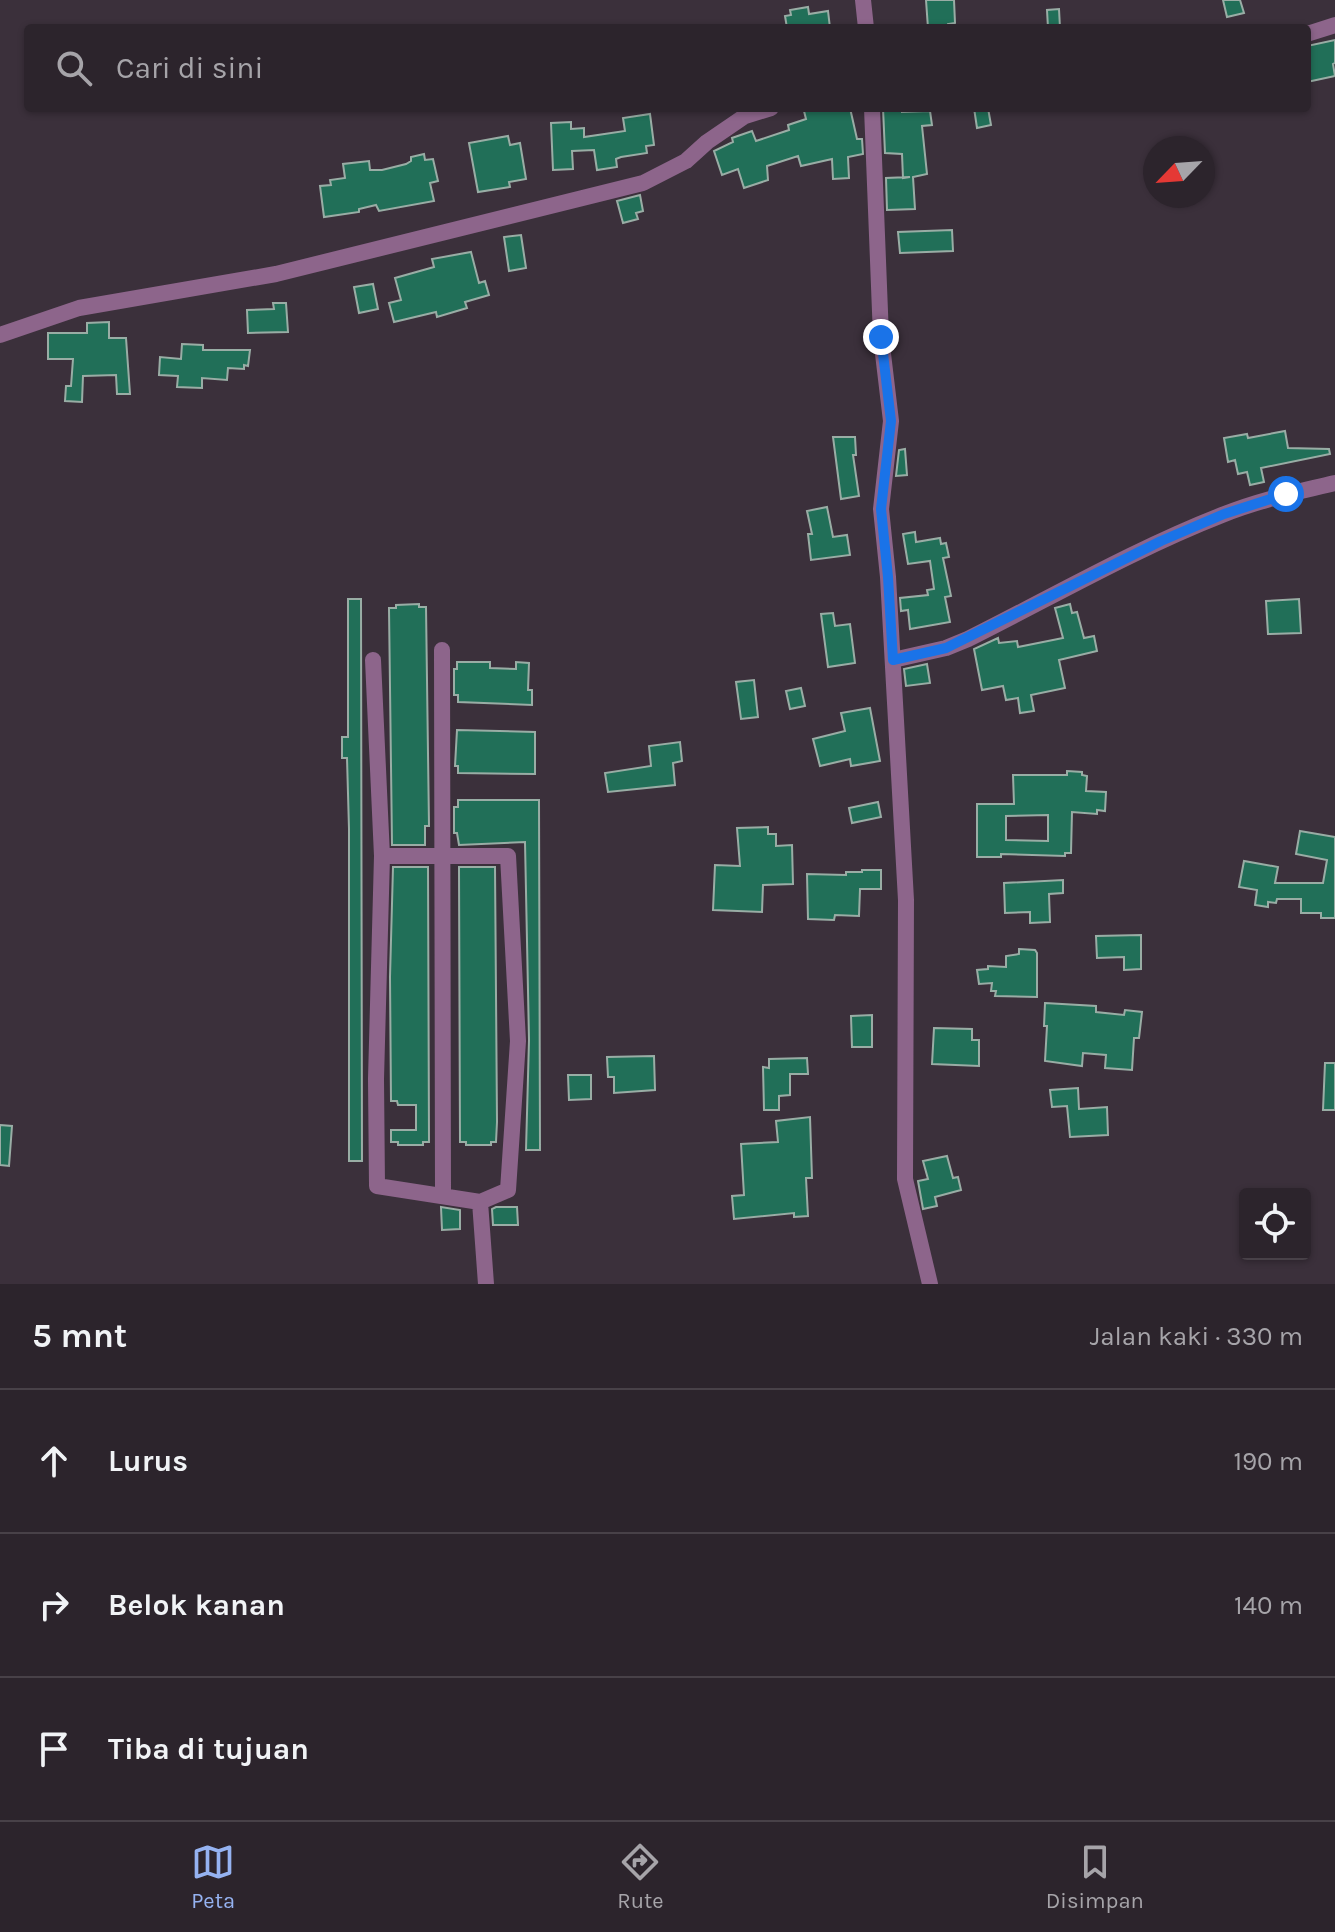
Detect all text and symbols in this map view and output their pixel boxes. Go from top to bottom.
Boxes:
search box [24,24,1311,112]
icon: search [52,46,96,90]
text: Cari di sini [116,50,263,86]
north arrow [1143,136,1215,208]
route end [863,319,899,355]
route start [1268,476,1304,512]
map controls [1239,1188,1311,1260]
button: locate [1239,1188,1311,1260]
text: 5 mnt [32,1316,127,1356]
text: Jalan kaki · 330 m [1090,1321,1303,1352]
icon: ahead [32,1439,76,1483]
text: Lurus [108,1443,188,1479]
text: 190 m [1233,1446,1303,1477]
icon: right [32,1583,76,1627]
text: Belok kanan [108,1587,285,1623]
text: 140 m [1234,1590,1303,1621]
icon: arrive [32,1727,76,1771]
text: Tiba di tujuan [108,1731,309,1767]
tab: Peta [191,1840,235,1914]
tab: Rute [617,1840,664,1914]
tab: Disimpan [1046,1840,1144,1914]

